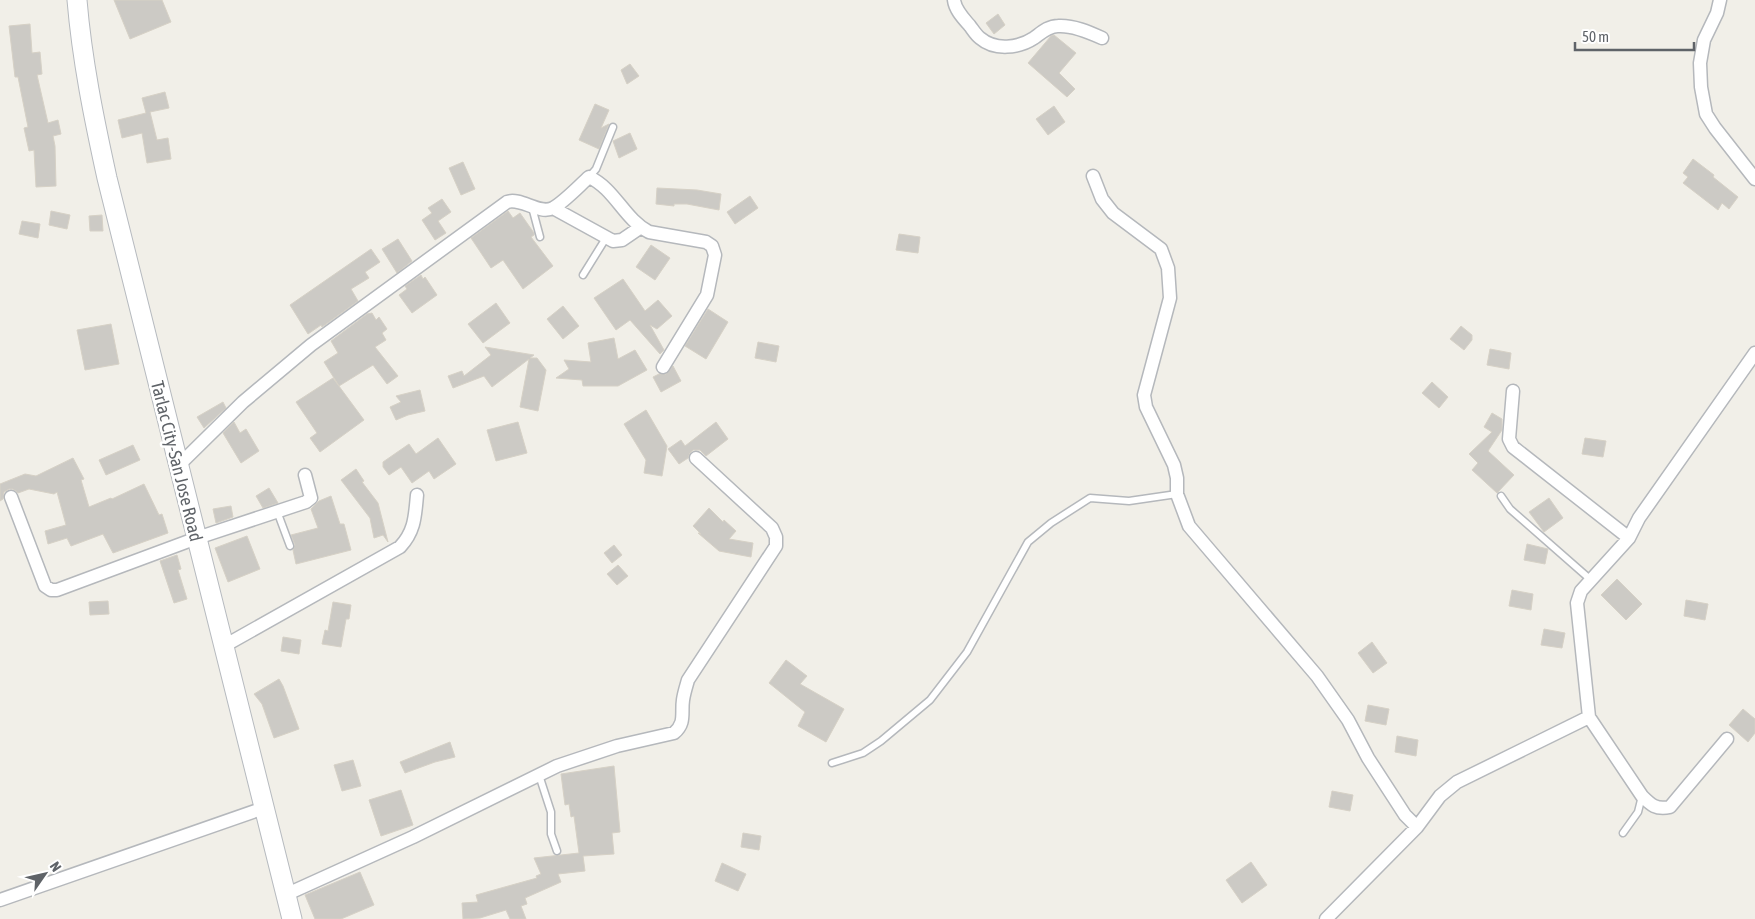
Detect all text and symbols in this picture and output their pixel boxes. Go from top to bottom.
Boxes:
scale bar [1575,20,1694,52]
text: 50 m [1582,28,1609,45]
street label: Tarlac City-San Jose Road [147,379,207,543]
north arrow [20,849,70,899]
text: N [47,859,65,875]

